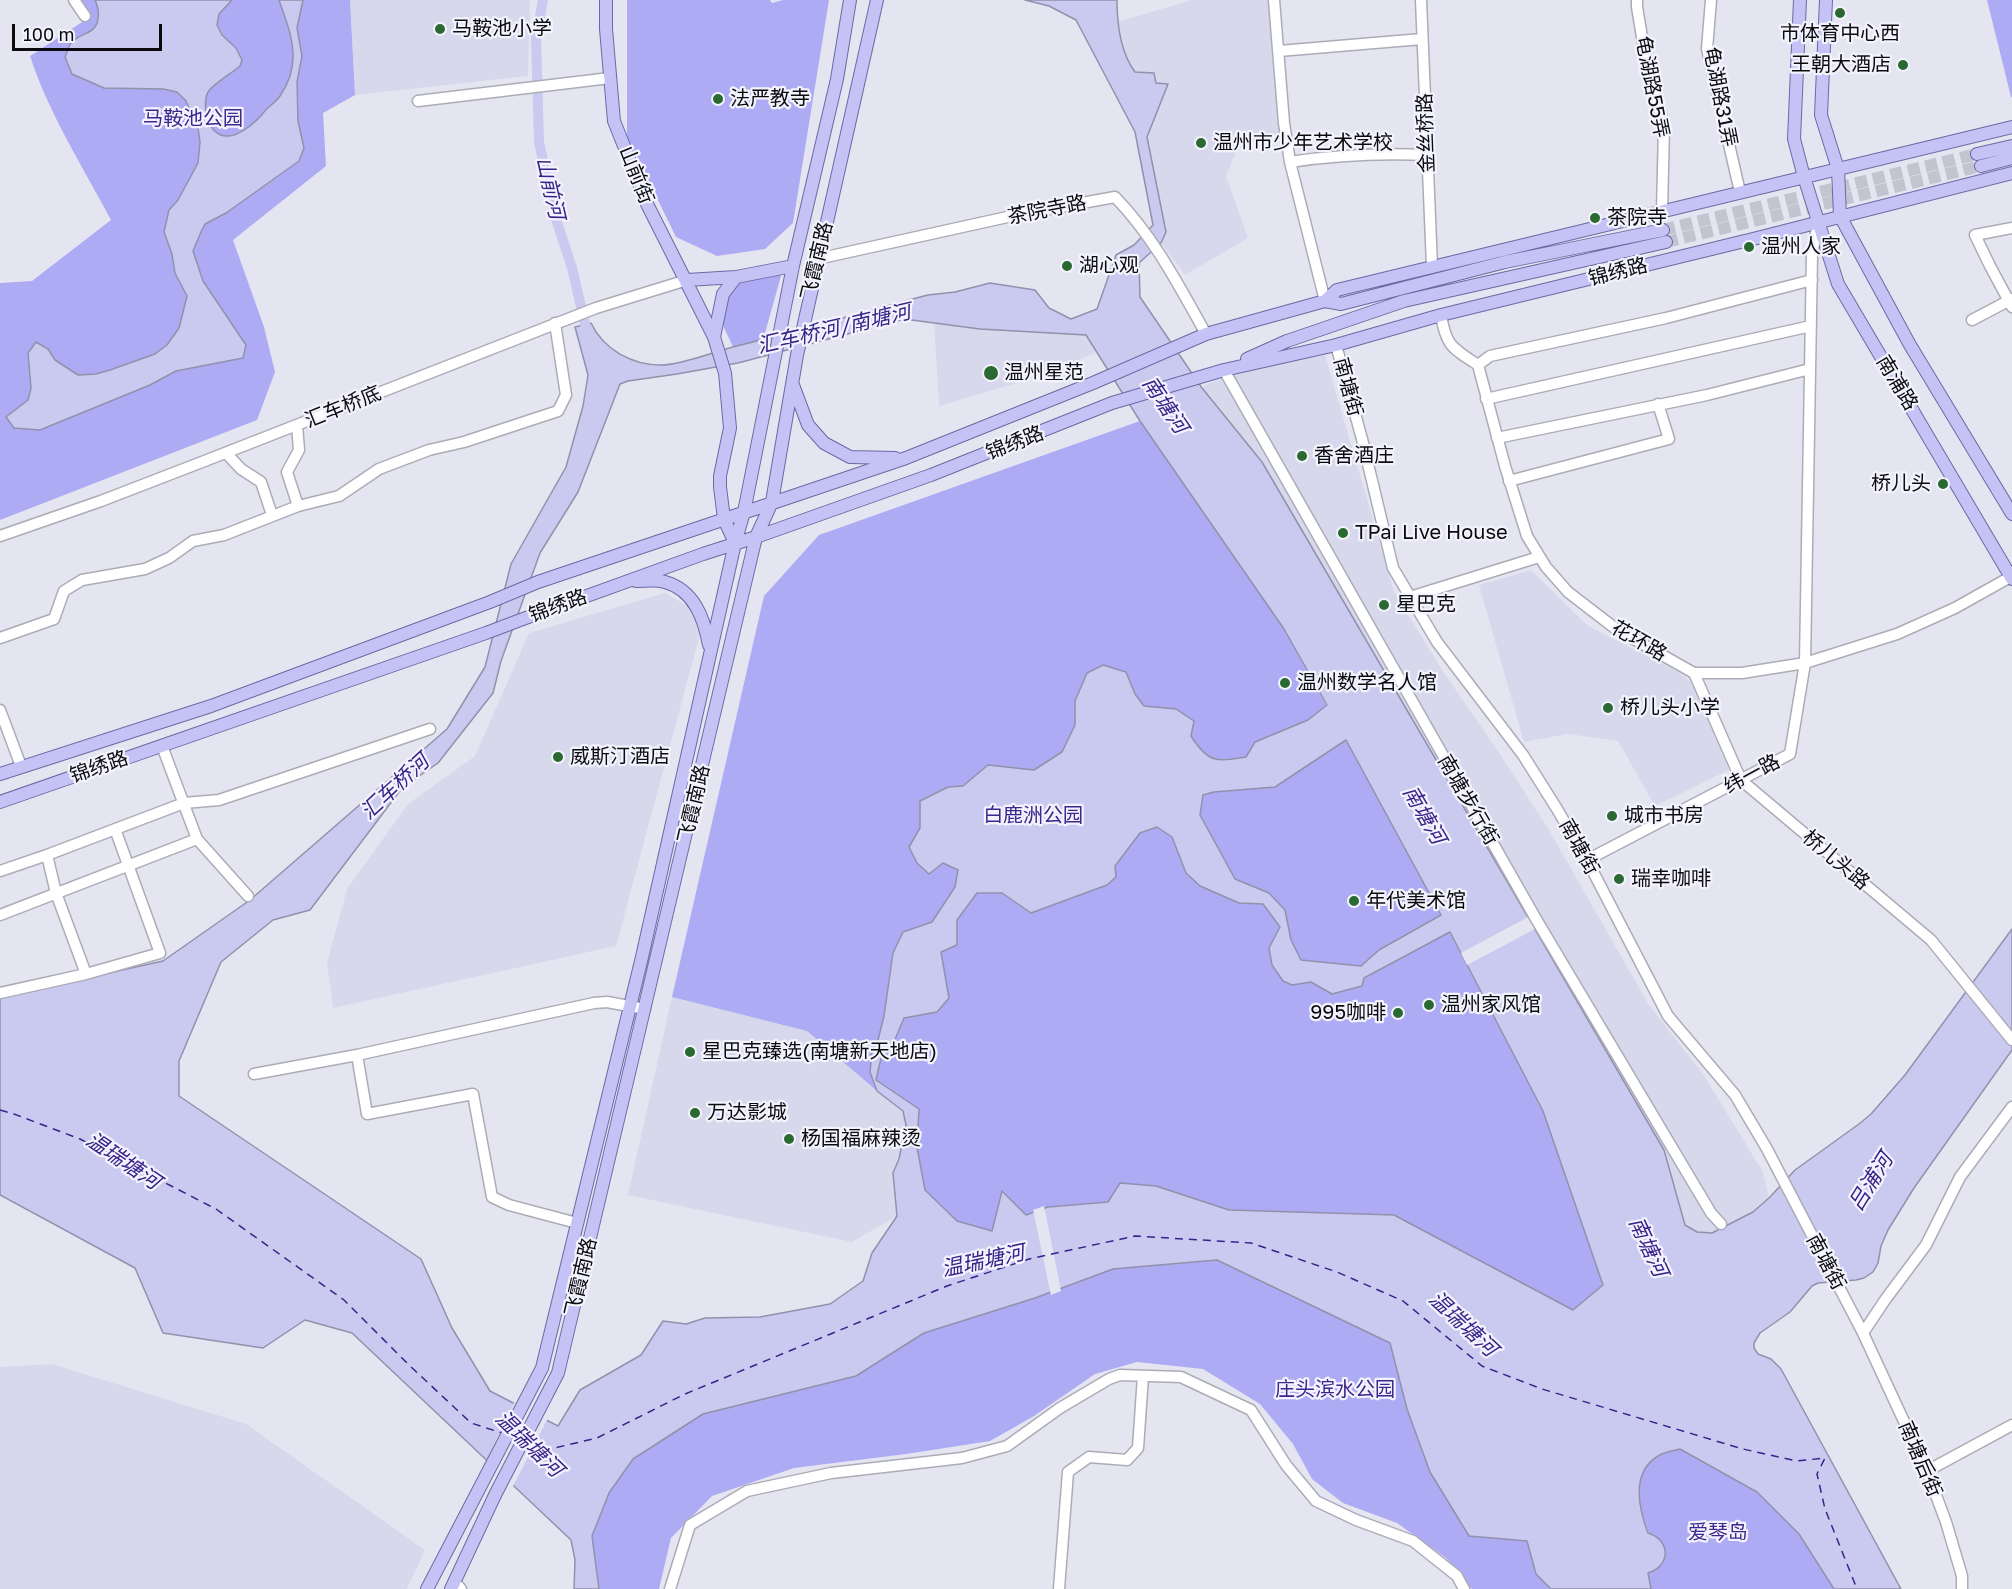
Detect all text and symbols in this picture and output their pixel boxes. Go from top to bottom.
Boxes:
marker: 市体育中心西 [1833,6,1847,20]
scale bar [15,12,165,50]
place label: 马鞍池小学 [452,17,552,41]
marker: 马鞍池小学 [433,22,447,36]
place label: 市体育中心西 [1780,22,1900,46]
text: 100 m [23,23,74,45]
street label: 龟湖路55弄 [1630,34,1674,140]
street label: 龟湖路31弄 [1699,45,1741,149]
place label: 王朝大酒店 [1791,53,1891,77]
marker: 王朝大酒店 [1896,58,1910,72]
place label: 法严教寺 [730,87,810,111]
marker: 法严教寺 [711,92,725,106]
street label: 金丝桥路 [1413,93,1439,173]
park label: 马鞍池公园 [143,107,243,131]
place label: 温州市少年艺术学校 [1213,131,1393,155]
marker: 温州市少年艺术学校 [1194,136,1208,150]
street label: 山前街 [614,143,658,207]
water label: 山前河 [531,154,569,222]
street label: 茶院寺路 [1005,191,1089,229]
place label: 茶院寺 [1607,206,1667,230]
marker: 茶院寺 [1588,211,1602,225]
street label: 飞霞南路 [796,219,838,303]
place label: 温州人家 [1761,235,1841,259]
marker: 温州人家 [1742,240,1756,254]
street label: 锦绣路 [1586,253,1650,291]
place label: 湖心观 [1079,254,1139,278]
marker: 湖心观 [1060,259,1074,273]
water label: 汇车桥河/南塘河 [755,299,913,359]
street label: 南浦路 [1871,351,1923,415]
street label: 南塘街 [1329,355,1367,419]
place label: 温州星范 [1004,361,1084,385]
marker: 温州星范 [982,364,1000,382]
water label: 南塘河 [1137,372,1193,438]
street label: 汇车桥底 [301,381,385,433]
street label: 锦绣路 [983,421,1047,465]
place label: 香舍酒庄 [1314,444,1394,468]
marker: 香舍酒庄 [1295,449,1309,463]
place label: 桥儿头 [1871,472,1931,496]
marker: 桥儿头 [1936,477,1950,491]
place label: TPai Live House [1355,521,1508,545]
marker: TPai Live House [1336,526,1350,540]
street label: 锦绣路 [526,584,590,628]
place label: 星巴克 [1396,593,1456,617]
marker: 星巴克 [1377,598,1391,612]
street label: 花环路 [1607,616,1671,666]
place label: 温州数学名人馆 [1297,671,1437,695]
marker: 温州数学名人馆 [1278,676,1292,690]
place label: 桥儿头小学 [1620,696,1720,720]
marker: 桥儿头小学 [1601,701,1615,715]
place label: 威斯汀酒店 [570,745,670,769]
street label: 锦绣路 [67,746,131,788]
water label: 汇车桥河 [356,749,434,825]
street label: 纬一路 [1720,749,1784,799]
marker: 威斯汀酒店 [551,750,565,764]
street label: 南塘步行街 [1433,751,1503,849]
street label: 飞霞南路 [673,762,715,846]
water label: 南塘河 [1397,781,1451,849]
park label: 白鹿洲公园 [983,804,1083,828]
place label: 城市书房 [1624,804,1704,828]
marker: 城市书房 [1605,809,1619,823]
street label: 南塘街 [1554,815,1604,879]
street label: 桥儿头路 [1798,825,1874,895]
place label: 瑞幸咖啡 [1631,867,1711,891]
marker: 瑞幸咖啡 [1612,872,1626,886]
place label: 年代美术馆 [1366,889,1466,913]
marker: 年代美术馆 [1347,894,1361,908]
place label: 温州家风馆 [1441,993,1541,1017]
marker: 温州家风馆 [1422,998,1436,1012]
place label: 995咖啡 [1310,1001,1386,1025]
marker: 995咖啡 [1391,1006,1405,1020]
place label: 星巴克臻选(南塘新天地店) [702,1040,937,1064]
marker: 星巴克臻选(南塘新天地店) [683,1045,697,1059]
place label: 万达影城 [707,1101,787,1125]
marker: 万达影城 [688,1106,702,1120]
water label: 温瑞塘河 [81,1127,165,1195]
place label: 杨国福麻辣烫 [801,1127,921,1151]
marker: 杨国福麻辣烫 [782,1132,796,1146]
water label: 吕浦河 [1844,1149,1898,1215]
water label: 南塘河 [1623,1213,1673,1281]
street label: 南塘街 [1801,1230,1851,1294]
street label: 飞霞南路 [560,1235,602,1319]
water label: 温瑞塘河 [939,1240,1027,1282]
water label: 温瑞塘河 [1424,1286,1502,1362]
park label: 庄头滨水公园 [1275,1378,1395,1402]
water label: 温瑞塘河 [490,1406,568,1482]
street label: 南塘后街 [1893,1417,1947,1501]
park label: 爱琴岛 [1688,1521,1748,1545]

